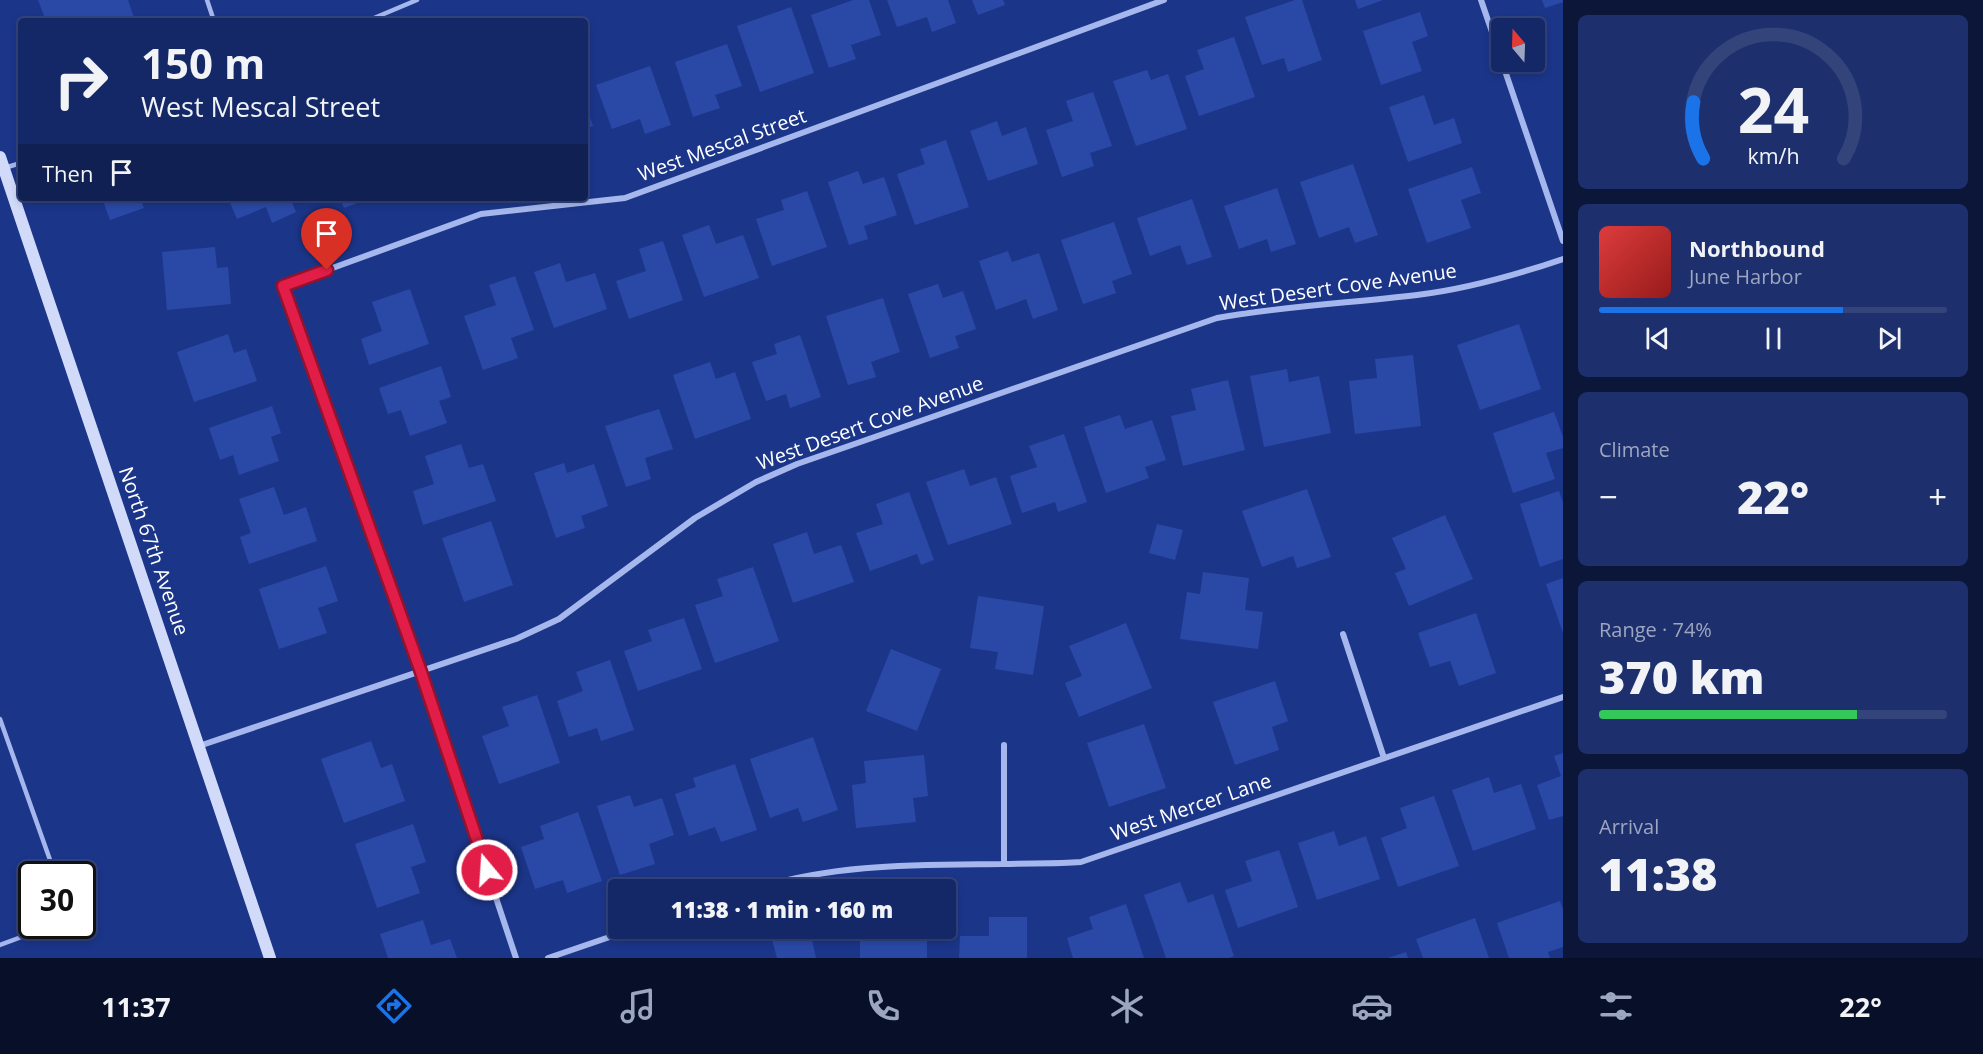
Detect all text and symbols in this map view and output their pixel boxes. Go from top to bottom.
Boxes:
north arrow [1491,18,1545,72]
map controls [1491,18,1545,72]
text: 150 m [141,34,265,91]
icon: right [42,42,120,120]
text: 24 [1737,66,1809,151]
text: West Mescal Street [141,88,380,125]
street label: West Mescal Street [634,102,810,188]
text: km/h [1747,141,1799,170]
icon: arrive [105,156,138,189]
text: Then [42,158,93,188]
pin [301,208,352,270]
icon: arrive [310,217,343,250]
text: Northbound [1689,233,1825,263]
street label: West Desert Cove Avenue [1218,256,1458,317]
text: June Harbor [1689,263,1802,290]
icon: previous [1641,322,1674,355]
icon: pause [1757,322,1790,355]
icon: next [1873,322,1906,355]
street label: West Desert Cove Avenue [753,369,987,476]
text: Climate [1599,436,1670,463]
street label: North 67th Avenue [113,463,196,639]
text: 22° [1737,466,1809,527]
text: − [1599,474,1618,519]
text: + [1928,474,1947,519]
text: Range · 74% [1599,616,1712,643]
text: 370 km [1599,646,1764,707]
street label: West Mercer Lane [1107,766,1275,847]
text: Arrival [1599,813,1659,840]
position arrow [455,838,519,902]
text: 11:38 [1599,843,1717,904]
speed limit sign: 30 [18,861,96,939]
text: 11:38 · 1 min · 160 m [671,894,893,924]
icon: directions [373,985,415,1027]
icon: music [617,985,659,1027]
icon: phone [862,985,904,1027]
icon: climate [1106,985,1148,1027]
icon: car [1351,985,1393,1027]
icon: filters [1595,985,1637,1027]
text: 11:37 [101,988,171,1025]
text: 22° [1839,988,1882,1025]

